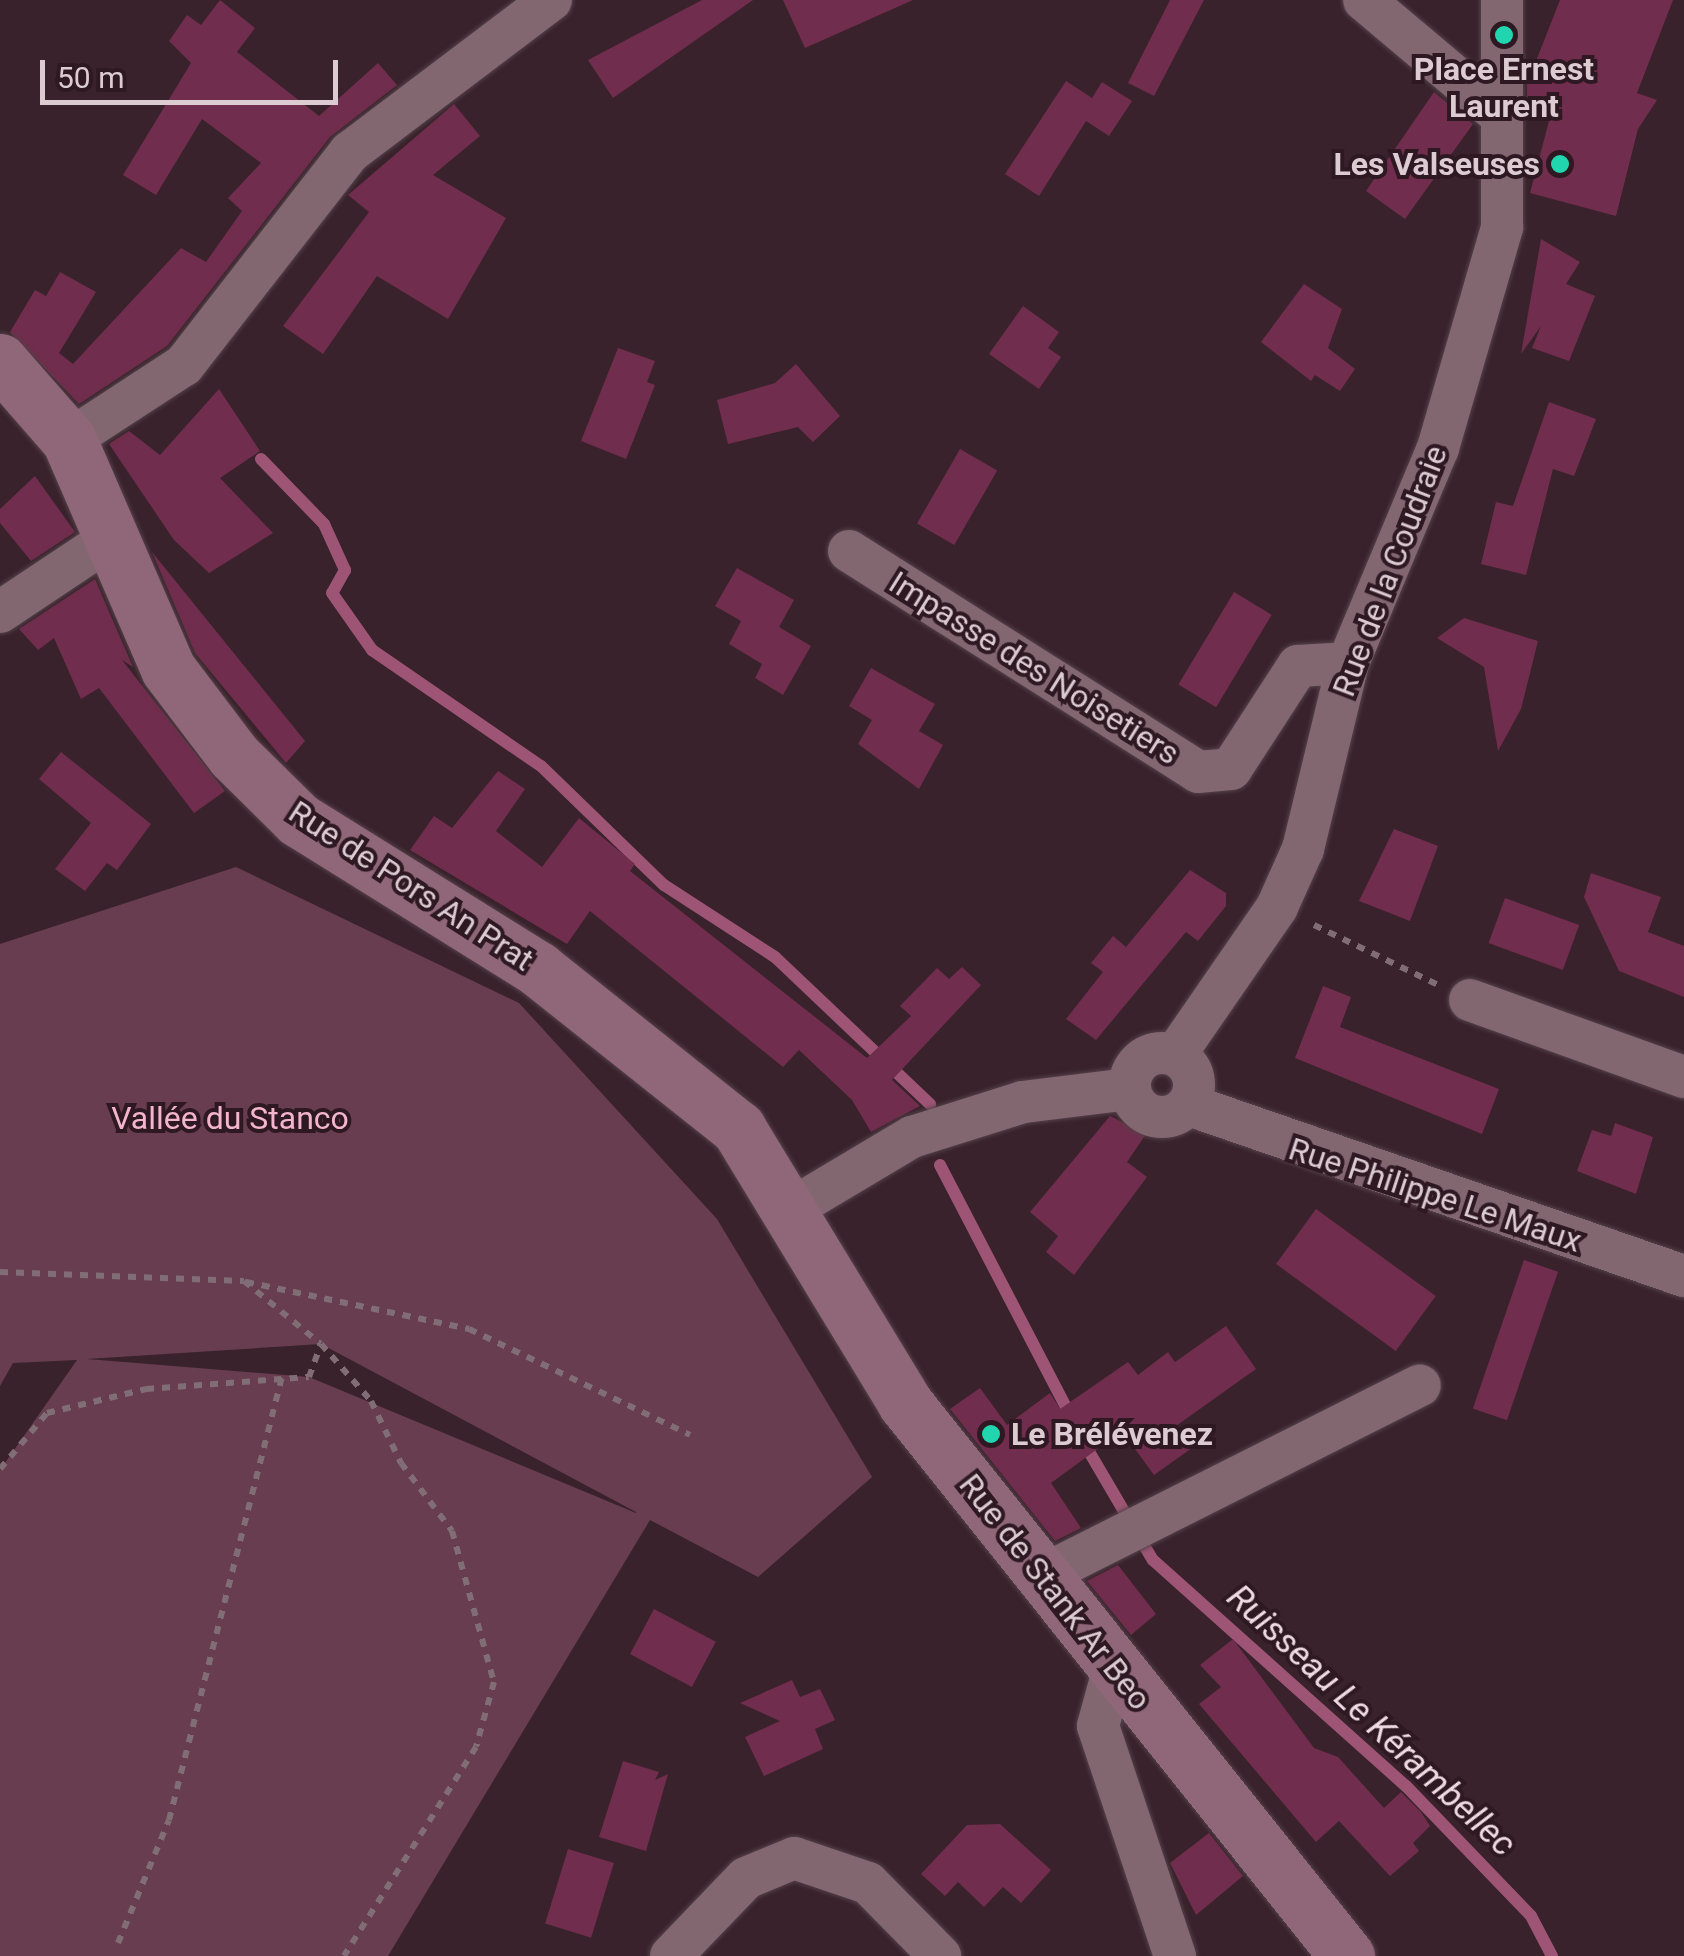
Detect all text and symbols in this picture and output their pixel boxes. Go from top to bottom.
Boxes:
marker: Place Ernest Laurent [1493,24,1515,46]
scale bar [45,40,342,102]
place label: Place Ernest Laurent [1414,51,1594,126]
text: 50 m [57,60,124,95]
place label: Les Valseuses [1333,145,1540,183]
marker: Les Valseuses [1549,153,1571,175]
street label: Rue de la Coudraie [1325,440,1455,702]
street label: Impasse des Noisetiers [882,563,1186,773]
street label: Rue de Pors An Prat [282,793,540,979]
park label: Vallée du Stanco [111,1099,349,1137]
street label: Rue Philippe Le Maux [1284,1130,1586,1260]
place label: Le Brélévenez [1011,1415,1213,1453]
marker: Le Brélévenez [980,1423,1002,1445]
street label: Rue de Stank Ar Beo [951,1466,1159,1718]
water label: Ruisseau Le Kérambellec [1218,1576,1524,1866]

